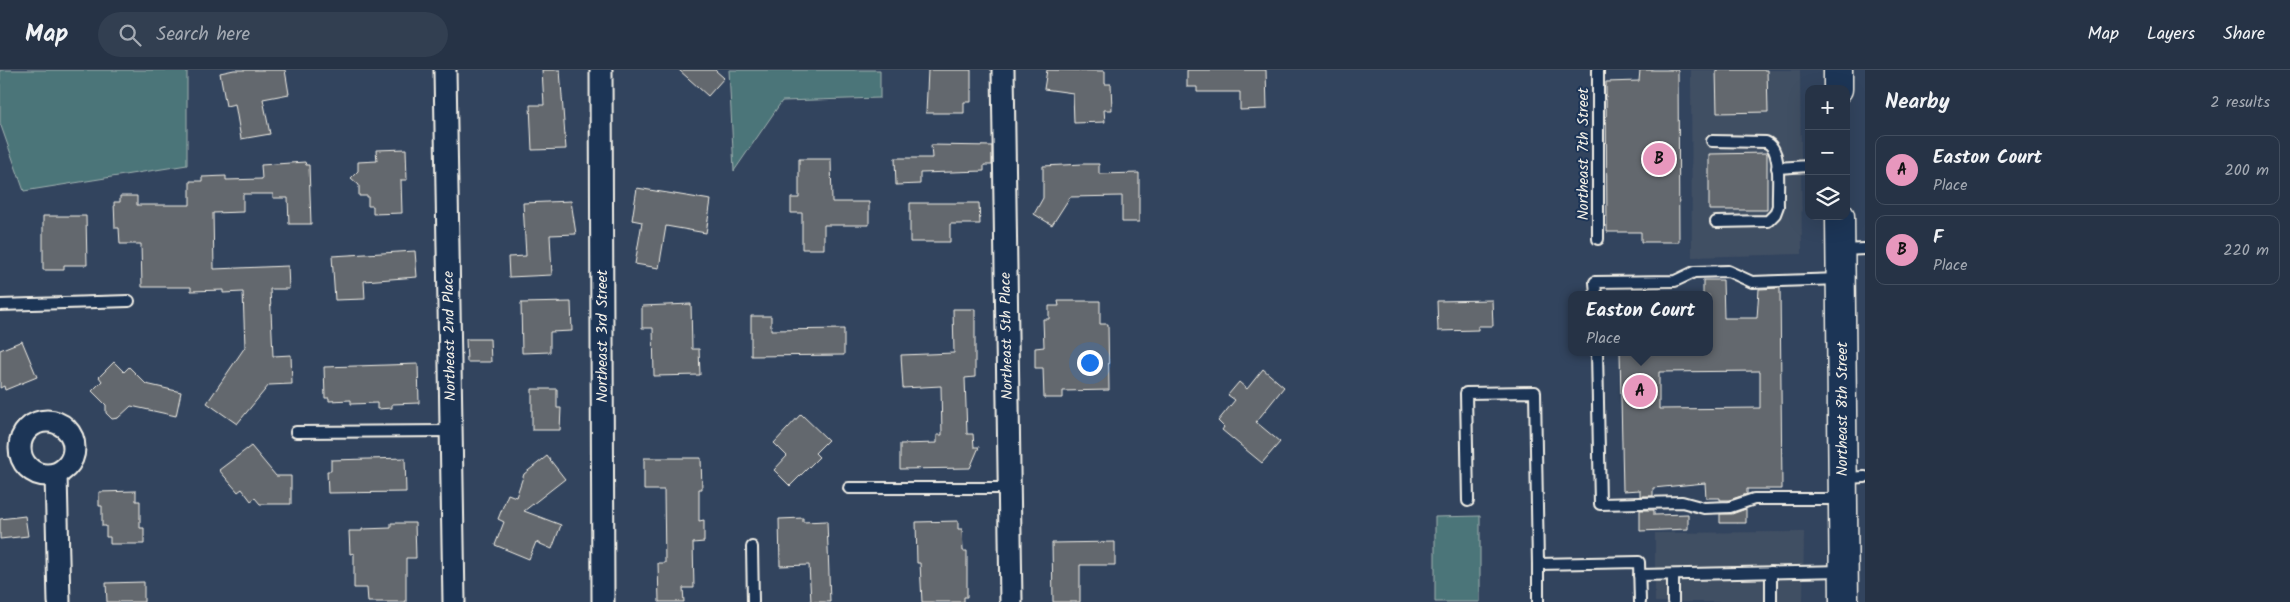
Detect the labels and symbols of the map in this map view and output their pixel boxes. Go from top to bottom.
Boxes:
street label: Northeast 7th Street [1572,88,1596,220]
pin: B [1643,140,1675,178]
street label: Northeast 3rd Street [591,269,615,402]
street label: Northeast 2nd Place [437,270,463,401]
street label: Northeast 5th Place [994,272,1020,400]
street label: Northeast 8th Street [1831,341,1855,476]
your location [1077,350,1103,376]
pin: A [1624,372,1656,410]

